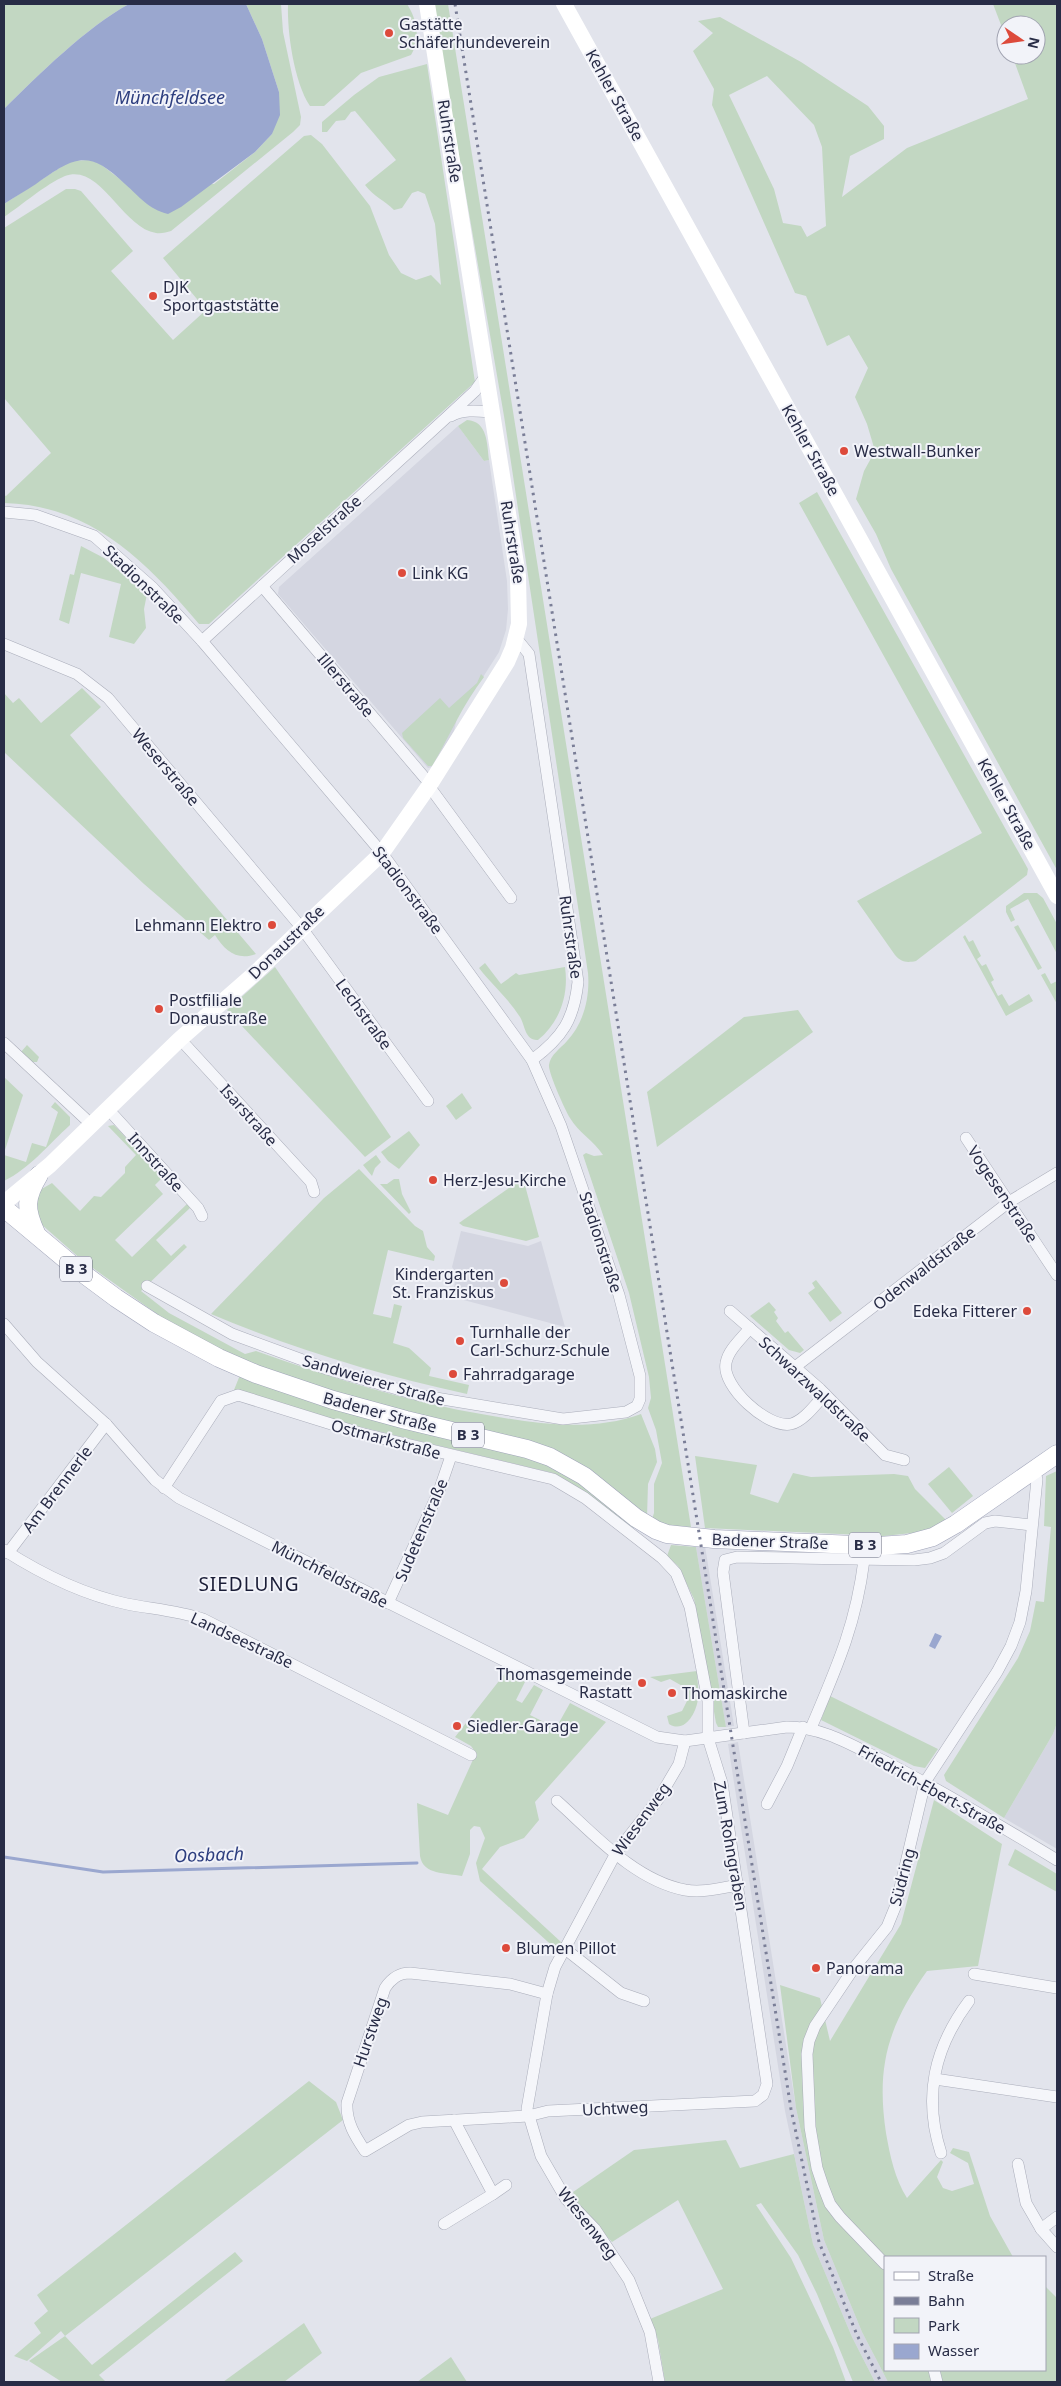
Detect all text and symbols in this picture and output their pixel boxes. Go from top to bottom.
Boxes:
place label: Gastätte Schäferhundeverein [399,13,550,53]
north arrow [996,15,1046,65]
marker: Gastätte Schäferhundeverein [383,27,395,39]
text: N [1024,35,1045,51]
street label: Kehler Straße [581,45,649,145]
water label: Münchfeldsee [115,85,225,109]
street label: Ruhrstraße [433,98,467,184]
place label: DJK Sportgaststätte [163,276,279,316]
marker: DJK Sportgaststätte [147,290,159,302]
street label: Kehler Straße [777,400,845,500]
place label: Westwall-Bunker [854,440,981,462]
marker: Westwall-Bunker [838,445,850,457]
street label: Moselstraße [282,490,366,568]
street label: Ruhrstraße [496,499,530,585]
street label: Stadionstraße [99,540,189,628]
place label: Link KG [412,562,468,584]
marker: Link KG [396,567,408,579]
street label: Illerstraße [313,648,379,722]
street label: Weserstraße [127,724,205,810]
street label: Kehler Straße [973,754,1041,854]
street label: Stadionstraße [368,841,448,939]
street label: Ruhrstraße [554,894,588,980]
street label: Donaustraße [243,900,329,984]
place label: Lehmann Elektro [134,914,262,936]
marker: Lehmann Elektro [266,919,278,931]
street label: Lechstraße [331,974,397,1054]
place label: Postfiliale Donaustraße [169,989,267,1029]
marker: Postfiliale Donaustraße [153,1003,165,1015]
street label: Isarstraße [215,1079,283,1151]
street label: Innstraße [123,1128,189,1196]
street label: Vogesenstraße [963,1141,1043,1247]
place label: Herz-Jesu-Kirche [443,1169,566,1191]
marker: Herz-Jesu-Kirche [427,1174,439,1186]
street label: Stadionstraße [574,1189,628,1295]
street label: Odenwaldstraße [868,1221,980,1315]
road number: B 3 [60,1256,92,1282]
place label: Kindergarten St. Franziskus [392,1263,494,1303]
marker: Kindergarten St. Franziskus [498,1277,510,1289]
place label: Edeka Fitterer [913,1300,1017,1322]
marker: Edeka Fitterer [1021,1305,1033,1317]
place label: Turnhalle der Carl-Schurz-Schule [470,1321,610,1361]
street label: Schwarzwaldstraße [754,1331,876,1447]
marker: Turnhalle der Carl-Schurz-Schule [454,1335,466,1347]
street label: Sandweierer Straße [300,1349,448,1411]
place label: Fahrradgarage [463,1363,575,1385]
marker: Fahrradgarage [447,1368,459,1380]
street label: Badener Straße [321,1386,439,1438]
street label: Ostmarkstraße [329,1414,443,1464]
road number: B 3 [452,1422,484,1448]
street label: Am Brennerle [17,1441,97,1537]
street label: Sudetenstraße [389,1475,453,1585]
street label: Badener Straße [711,1528,829,1554]
road number: B 3 [849,1532,881,1558]
street label: Münchfeldstraße [268,1535,392,1613]
district label: SIEDLUNG [198,1571,300,1597]
street label: Landseestraße [187,1607,297,1673]
place label: Thomasgemeinde Rastatt [496,1663,632,1703]
marker: Thomasgemeinde Rastatt [636,1677,648,1689]
place label: Thomaskirche [682,1682,788,1704]
marker: Thomaskirche [666,1687,678,1699]
place label: Siedler-Garage [467,1715,578,1737]
marker: Siedler-Garage [451,1720,463,1732]
street label: Friedrich-Ebert-Straße [854,1739,1010,1839]
street label: Wiesenweg [607,1778,675,1860]
street label: Zum Rohngraben [709,1779,753,1913]
water label: Oosbach [174,1841,244,1867]
street label: Südring [884,1846,920,1908]
place label: Blumen Pillot [516,1937,616,1959]
marker: Blumen Pillot [500,1942,512,1954]
place label: Panorama [826,1957,903,1979]
marker: Panorama [810,1962,822,1974]
street label: Hurstweg [348,1994,392,2070]
street label: Uchtweg [581,2095,649,2121]
street label: Wiesenweg [553,2182,623,2264]
legend [884,2256,1046,2371]
text: Straße [928,2265,974,2285]
text: Bahn [928,2290,965,2310]
text: Park [928,2315,960,2335]
text: Wasser [928,2340,979,2360]

